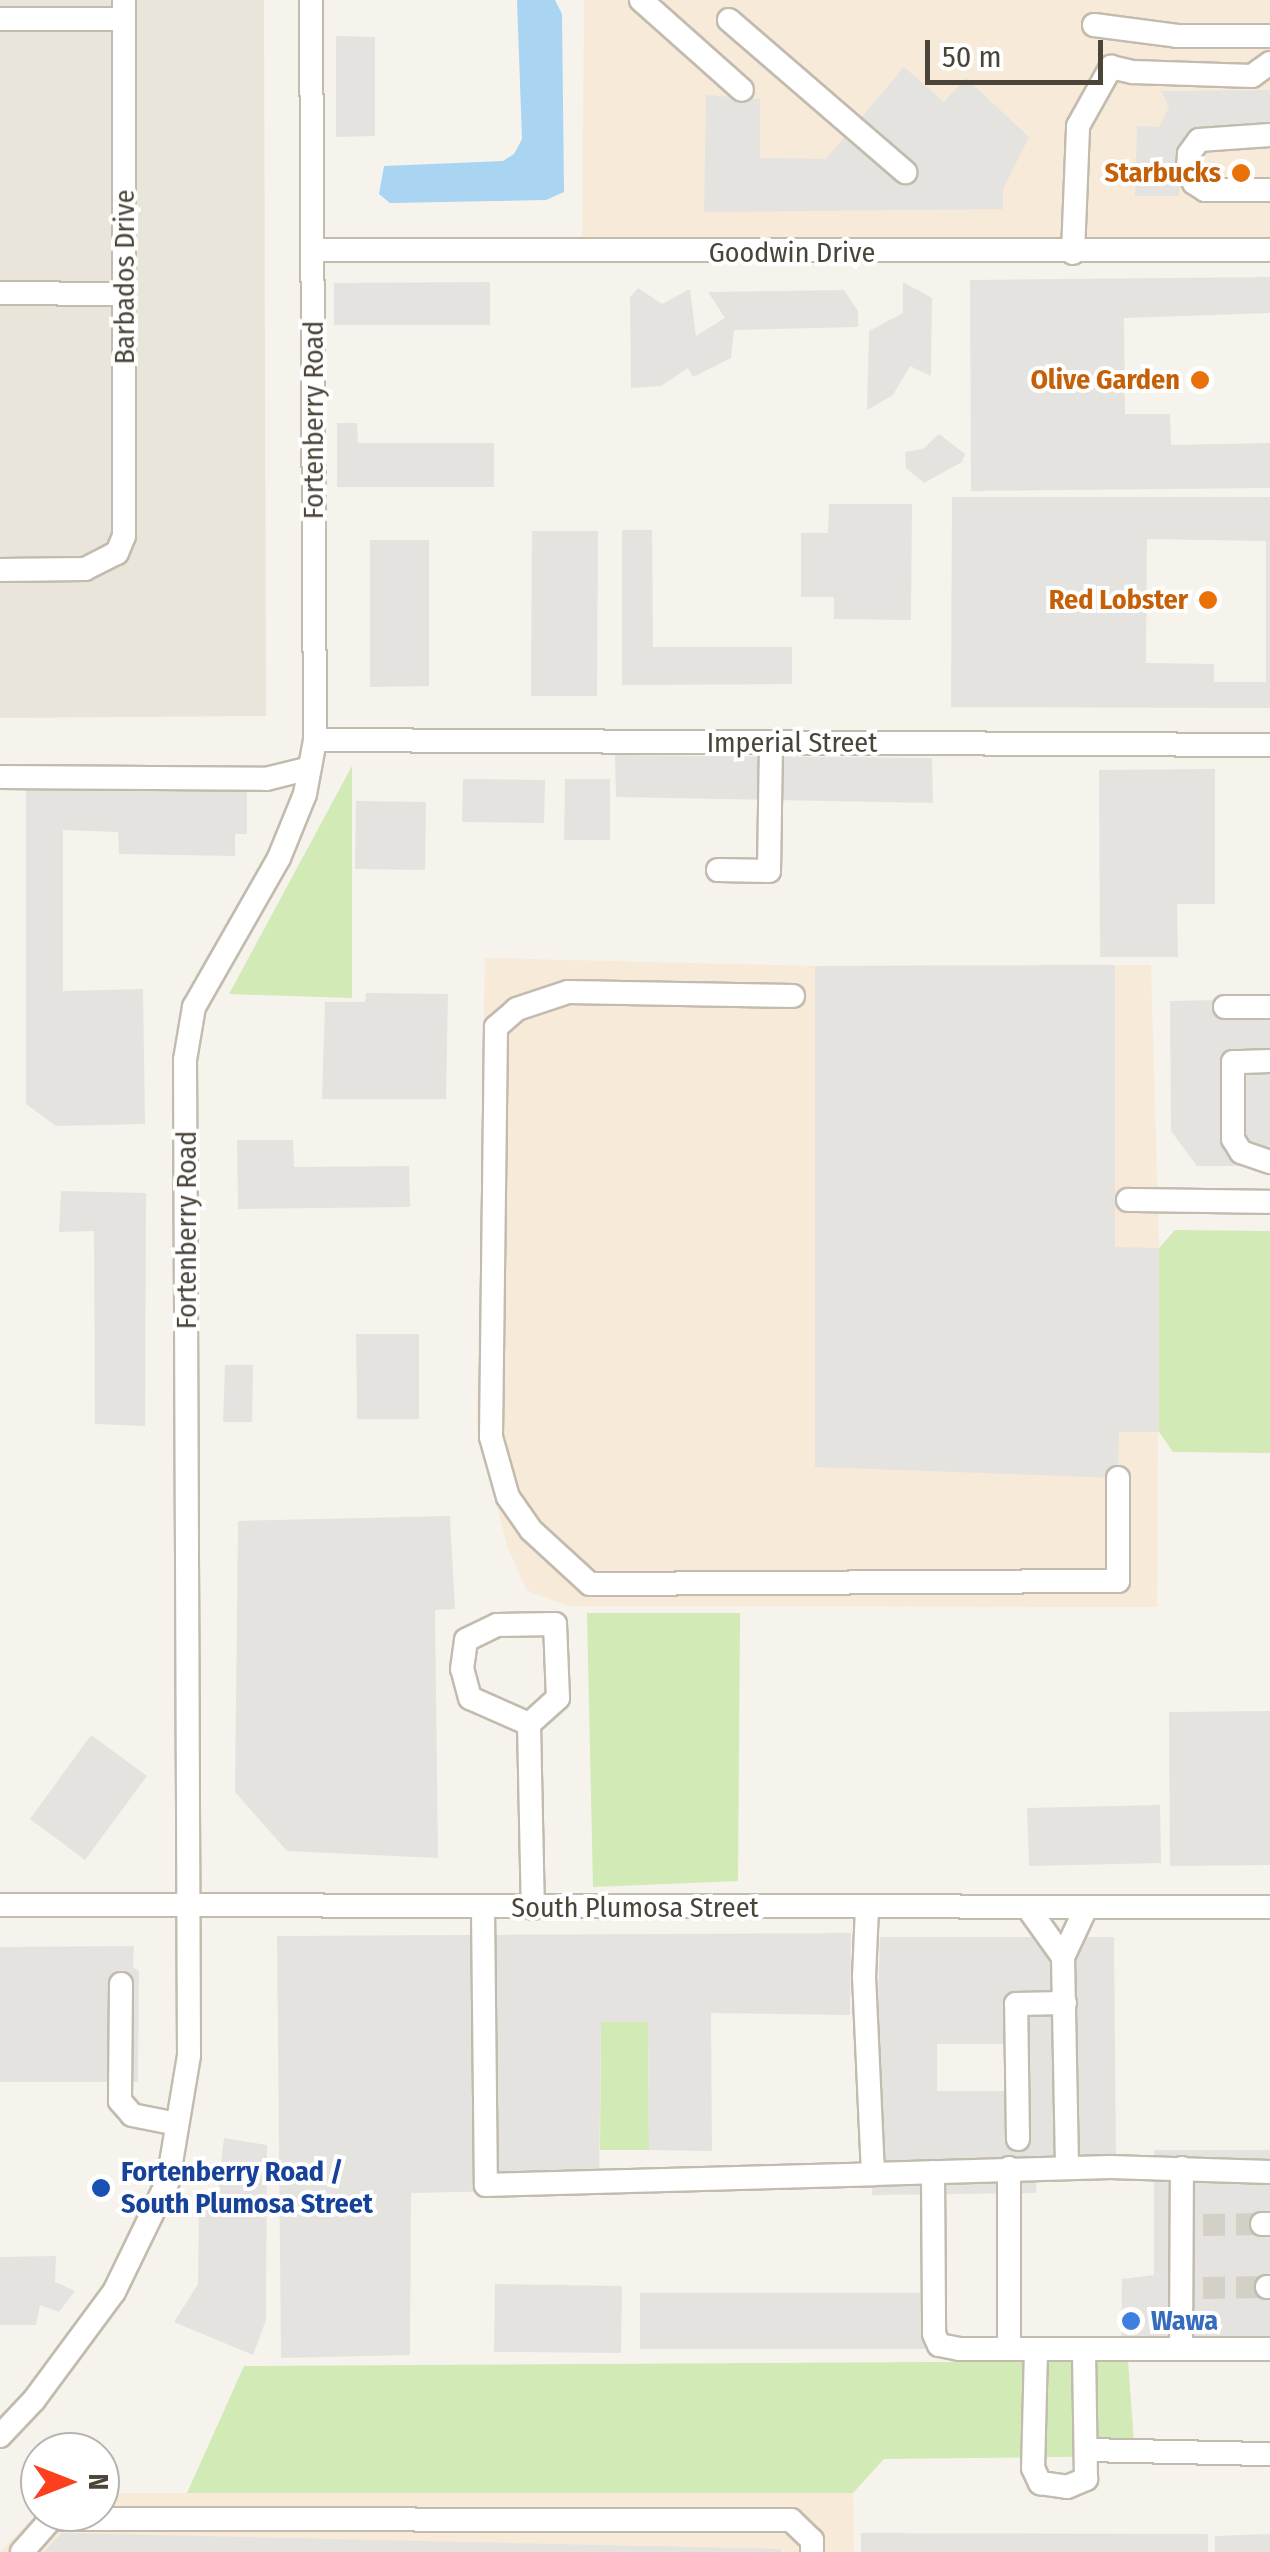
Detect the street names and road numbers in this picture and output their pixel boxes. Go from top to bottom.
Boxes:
street label: Barbados Drive [108,190,142,364]
street label: Goodwin Drive [709,236,875,270]
street label: Fortenberry Road [297,321,331,519]
street label: Imperial Street [707,726,877,760]
street label: Fortenberry Road [170,1131,204,1329]
street label: South Plumosa Street [511,1891,759,1925]

